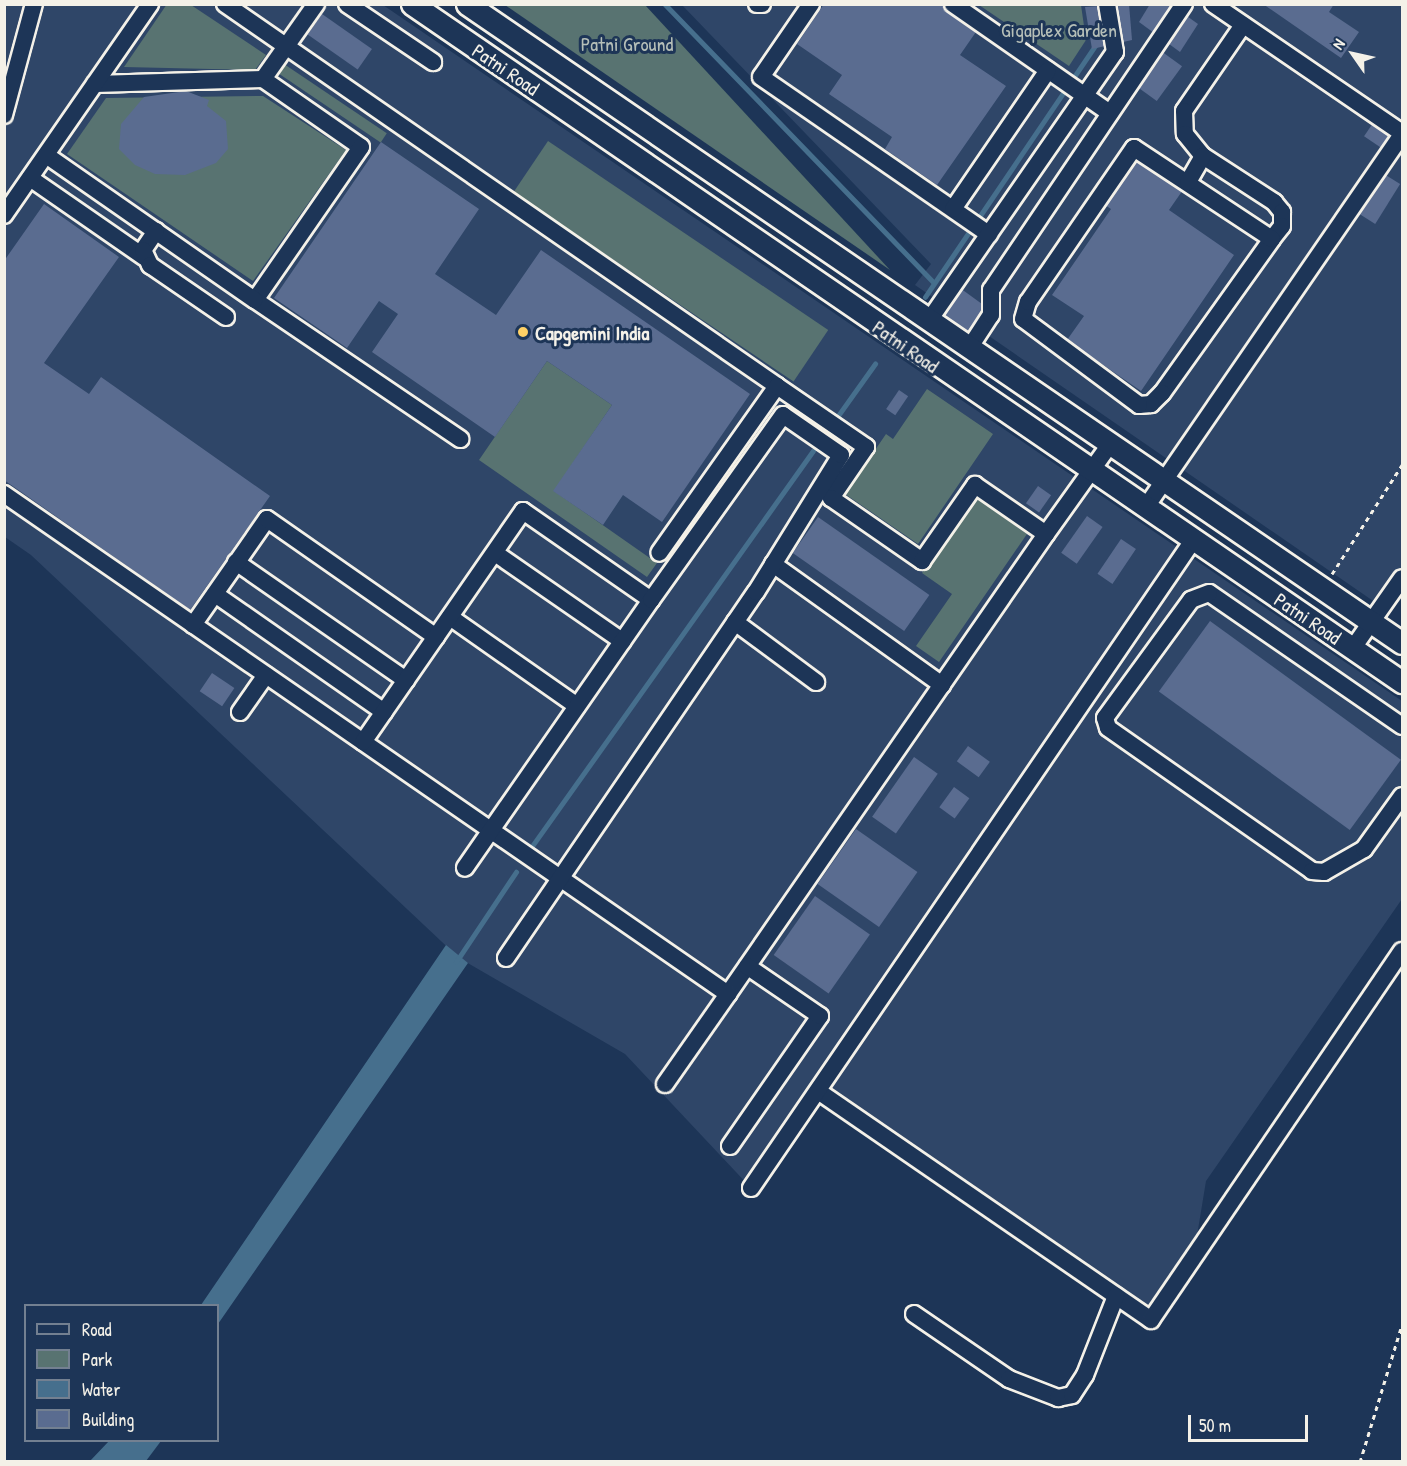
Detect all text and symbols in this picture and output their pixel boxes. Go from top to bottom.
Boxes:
park label: Gigaplex Garden [1001,17,1117,41]
north arrow [1323,24,1383,84]
park label: Patni Ground [581,31,673,55]
text: N [1327,34,1350,54]
street label: Patni Road [468,38,544,100]
street label: Patni Road [868,315,944,377]
place label: Capgemini India [535,320,649,344]
marker: Capgemini India [516,325,530,339]
street label: Patni Road [1270,587,1346,649]
legend [24,1304,219,1442]
text: Road [82,1317,112,1342]
text: Park [82,1347,112,1372]
text: Water [82,1377,120,1402]
scale bar [1191,1403,1311,1441]
text: Building [82,1407,134,1432]
text: 50 m [1199,1413,1231,1438]

